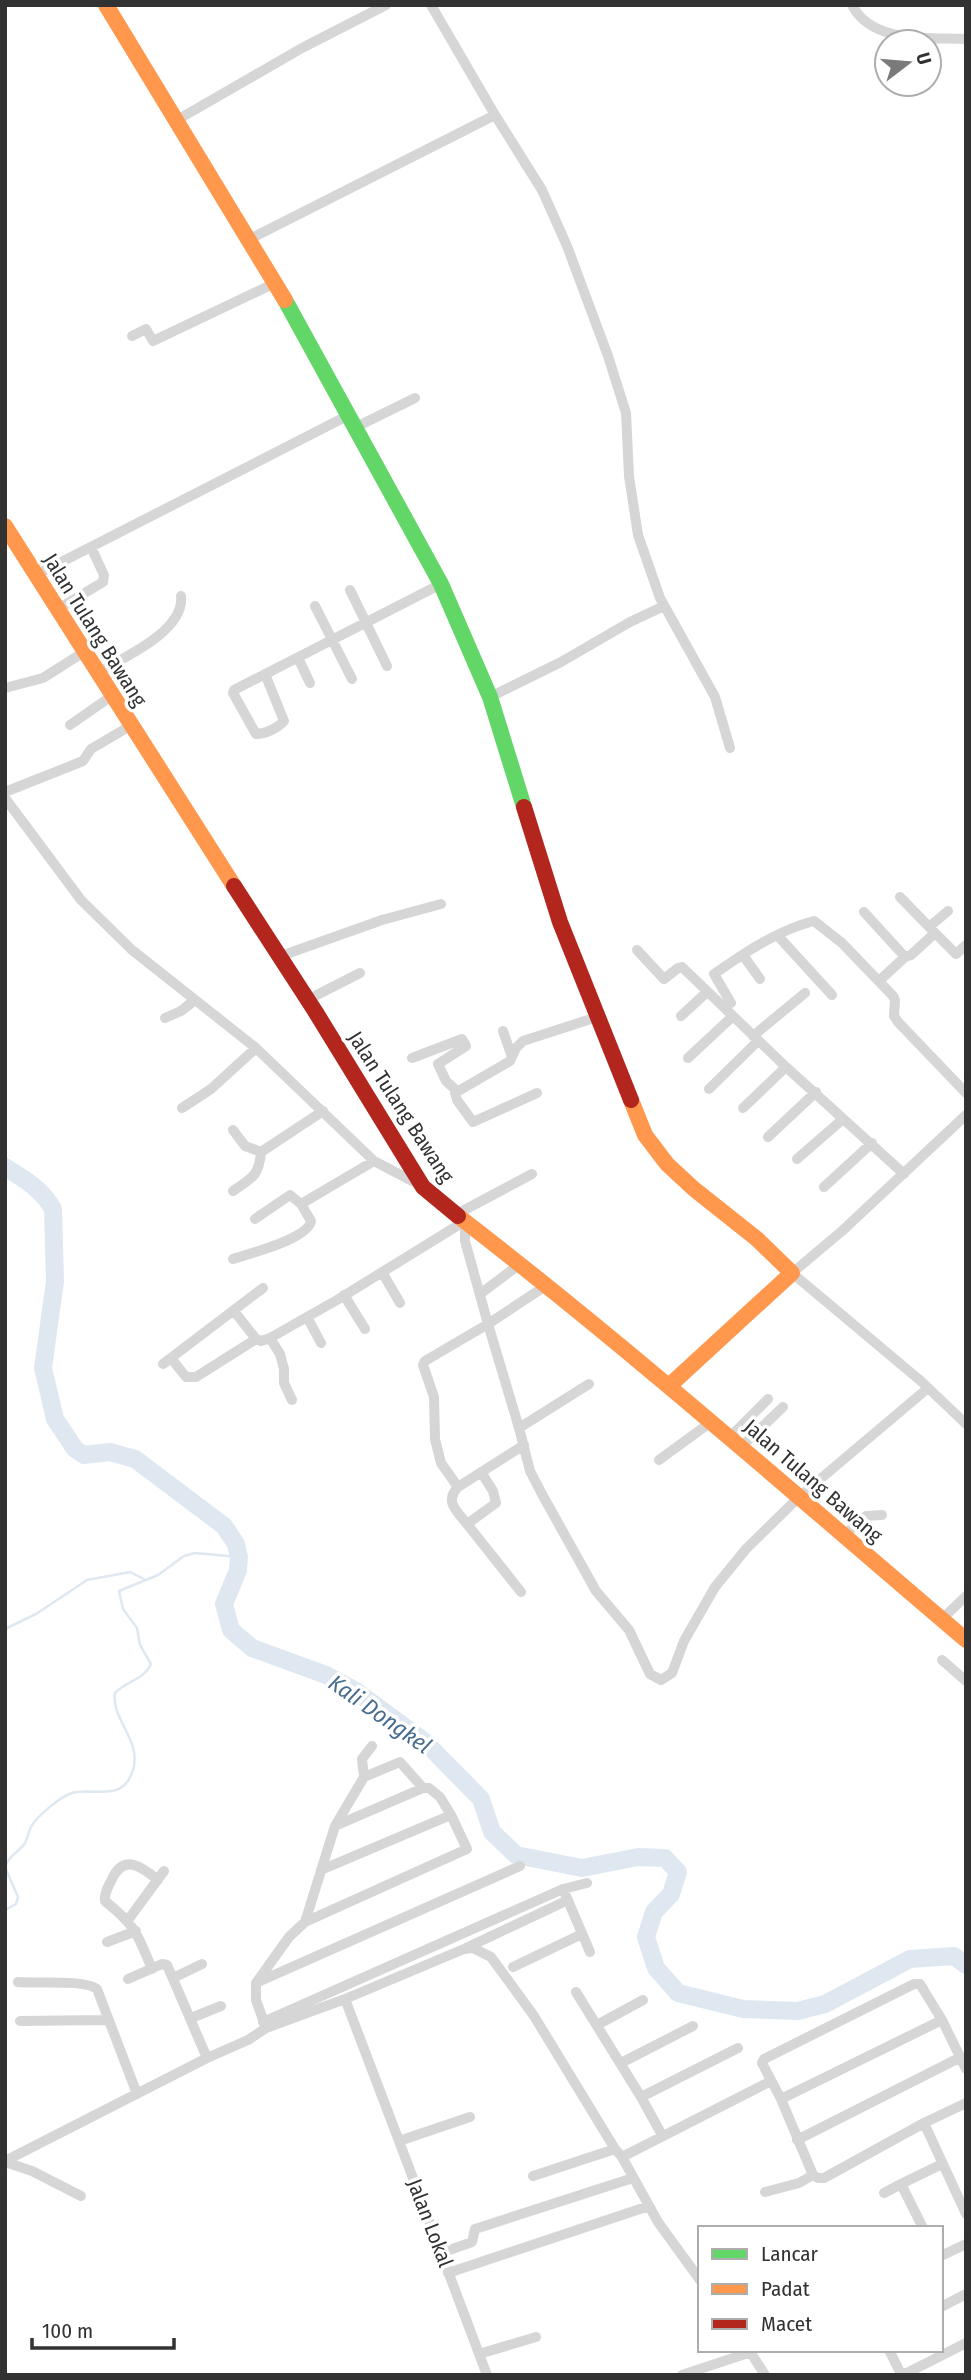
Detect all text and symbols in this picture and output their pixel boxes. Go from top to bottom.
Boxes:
north arrow [873,28,943,98]
text: U [911,50,936,67]
street label: Jalan Tulang Bawang [37,549,153,711]
street label: Jalan Tulang Bawang [342,1026,460,1188]
street label: Jalan Tulang Bawang [738,1414,888,1548]
water label: Kali Dongkel [323,1668,437,1760]
street label: Jalan Lokal [401,2175,459,2271]
legend [698,2226,943,2352]
text: Lancar [761,2241,819,2267]
text: Padat [761,2276,810,2302]
scale bar [32,2306,173,2350]
text: Macet [761,2311,812,2337]
text: 100 m [42,2318,93,2344]

